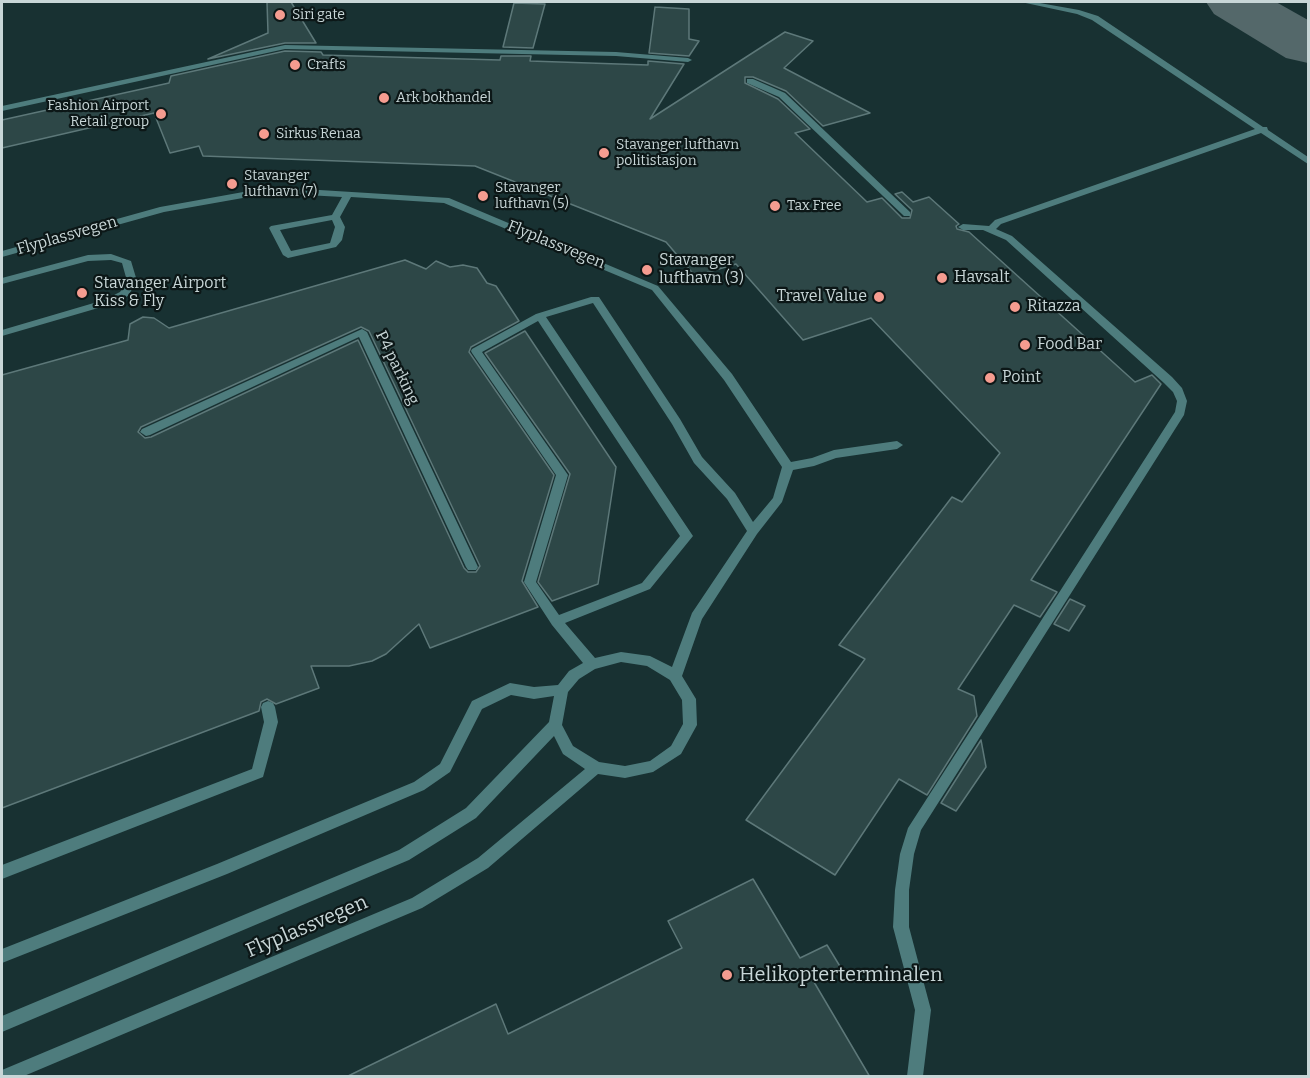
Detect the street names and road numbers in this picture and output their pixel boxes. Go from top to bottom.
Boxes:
street label: Flyplassvegen [15,212,119,260]
street label: Flyplassvegen [504,217,608,273]
street label: P4 parking [371,328,423,408]
street label: Flyplassvegen [243,891,371,963]

